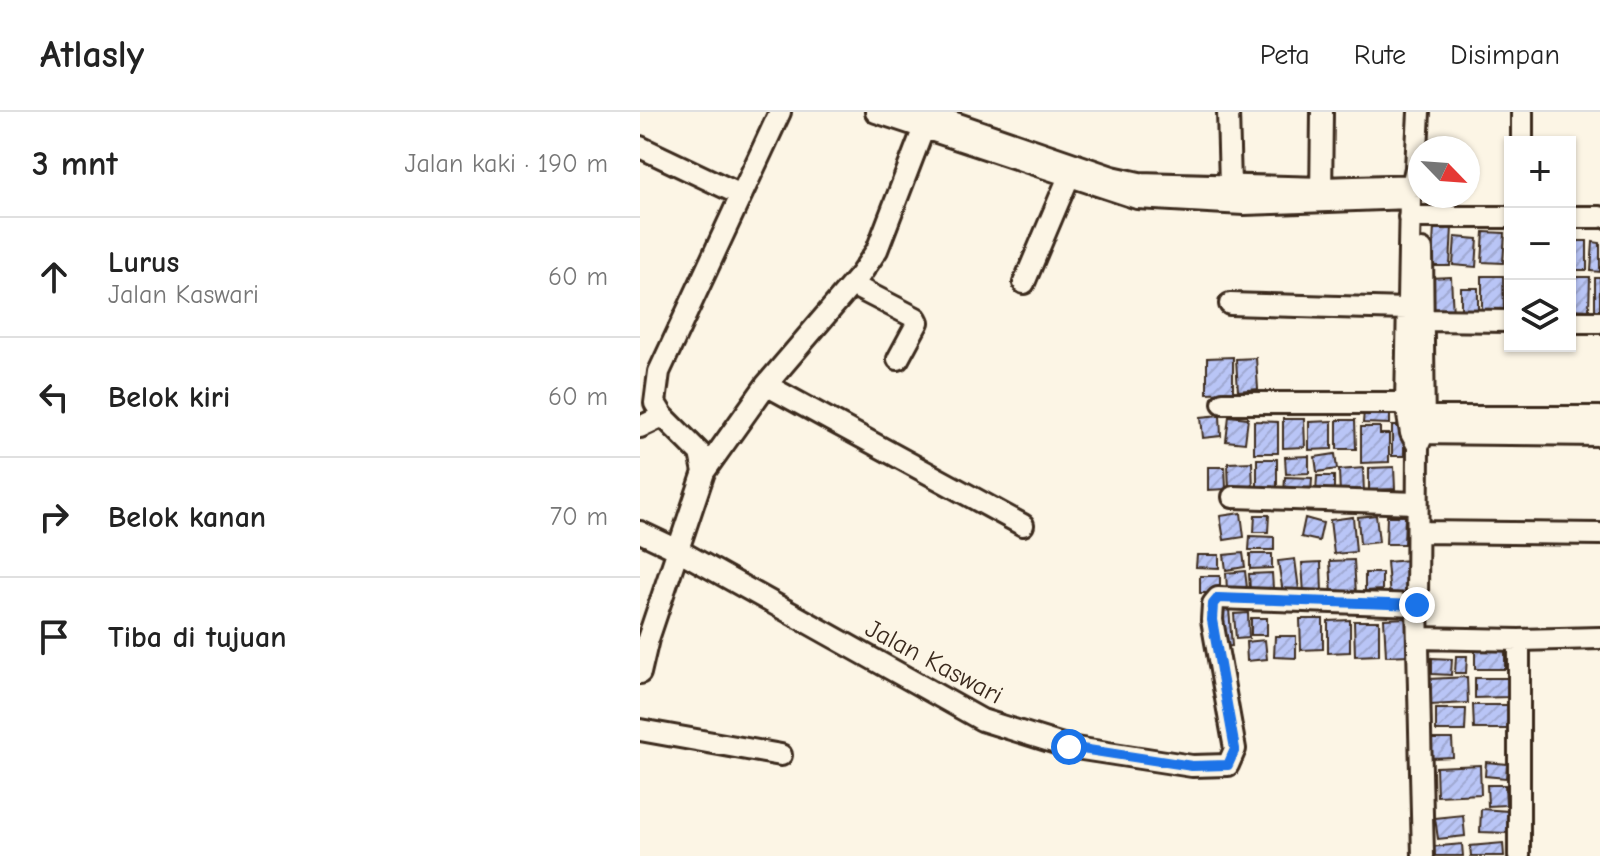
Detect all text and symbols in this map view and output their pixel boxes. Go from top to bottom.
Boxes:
text: Atlasly [40,33,144,77]
text: Peta [1260,39,1310,71]
text: Rute [1354,39,1406,71]
text: Disimpan [1450,39,1560,71]
north arrow [1408,136,1480,208]
map controls [1504,136,1576,352]
button: + [1504,136,1576,208]
text: 3 mnt [32,144,118,184]
text: Jalan kaki · 190 m [405,149,608,179]
button: − [1504,208,1576,280]
text: Lurus [108,245,179,280]
icon: ahead [32,255,76,299]
text: 60 m [548,262,608,292]
text: Jalan Kaswari [108,280,259,310]
button: layers [1504,280,1576,352]
icon: left [32,375,76,419]
text: Belok kiri [108,380,230,415]
text: 60 m [548,382,608,412]
icon: right [32,495,76,539]
text: Belok kanan [108,500,266,535]
text: 70 m [550,502,608,532]
route end [1399,587,1435,623]
street label: Jalan Kaswari [860,613,1008,711]
icon: arrive [32,615,76,659]
text: Tiba di tujuan [108,620,287,655]
route start [1051,729,1087,765]

